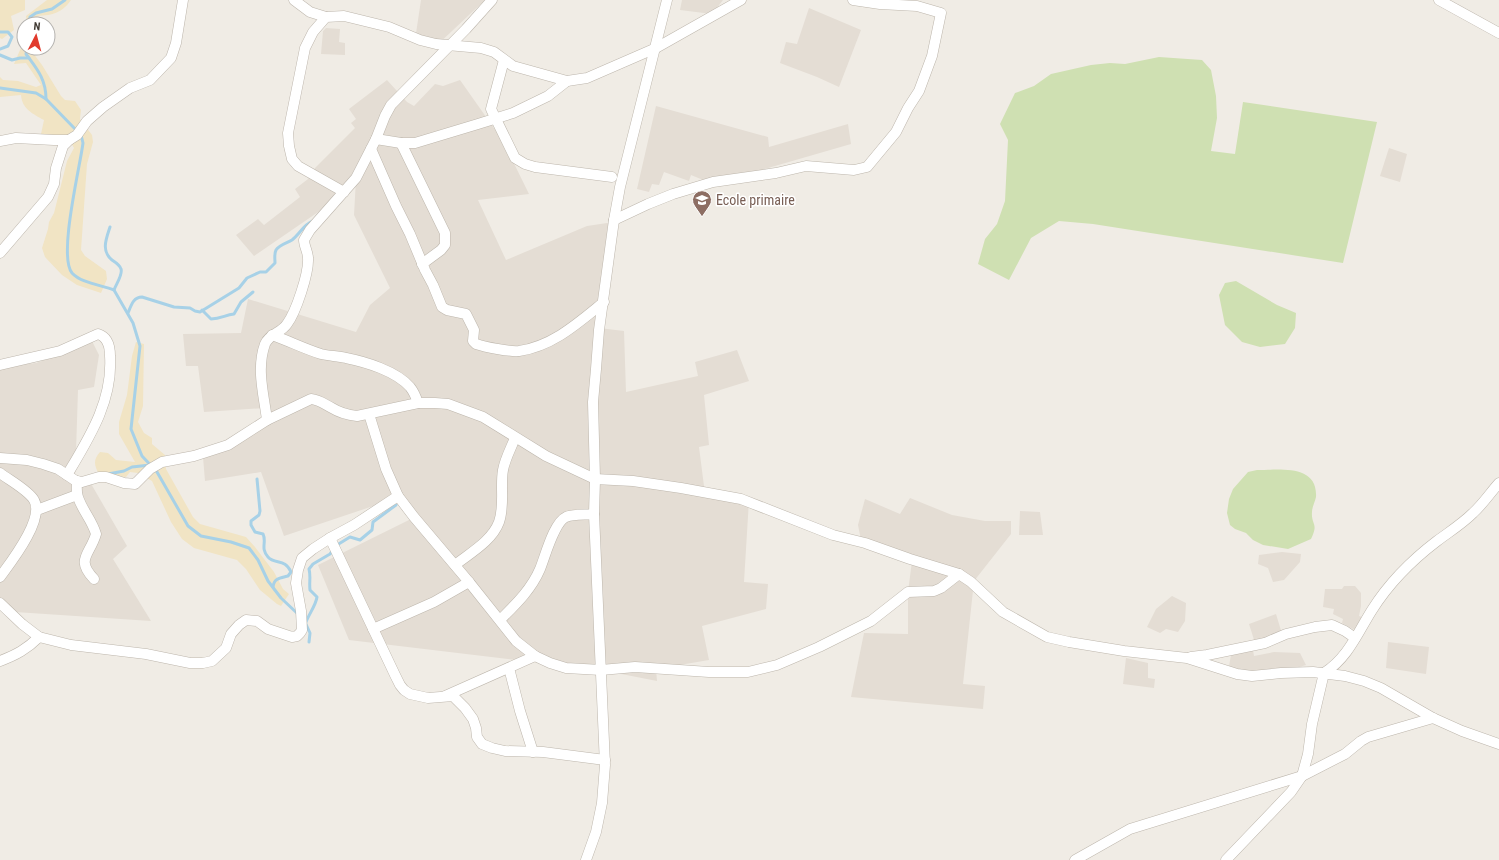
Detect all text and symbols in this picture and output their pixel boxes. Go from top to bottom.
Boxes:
north arrow [16,16,56,56]
text: N [33,20,41,33]
school or university icon: Ecole primaire [691,189,713,217]
place label: Ecole primaire [716,192,795,208]

